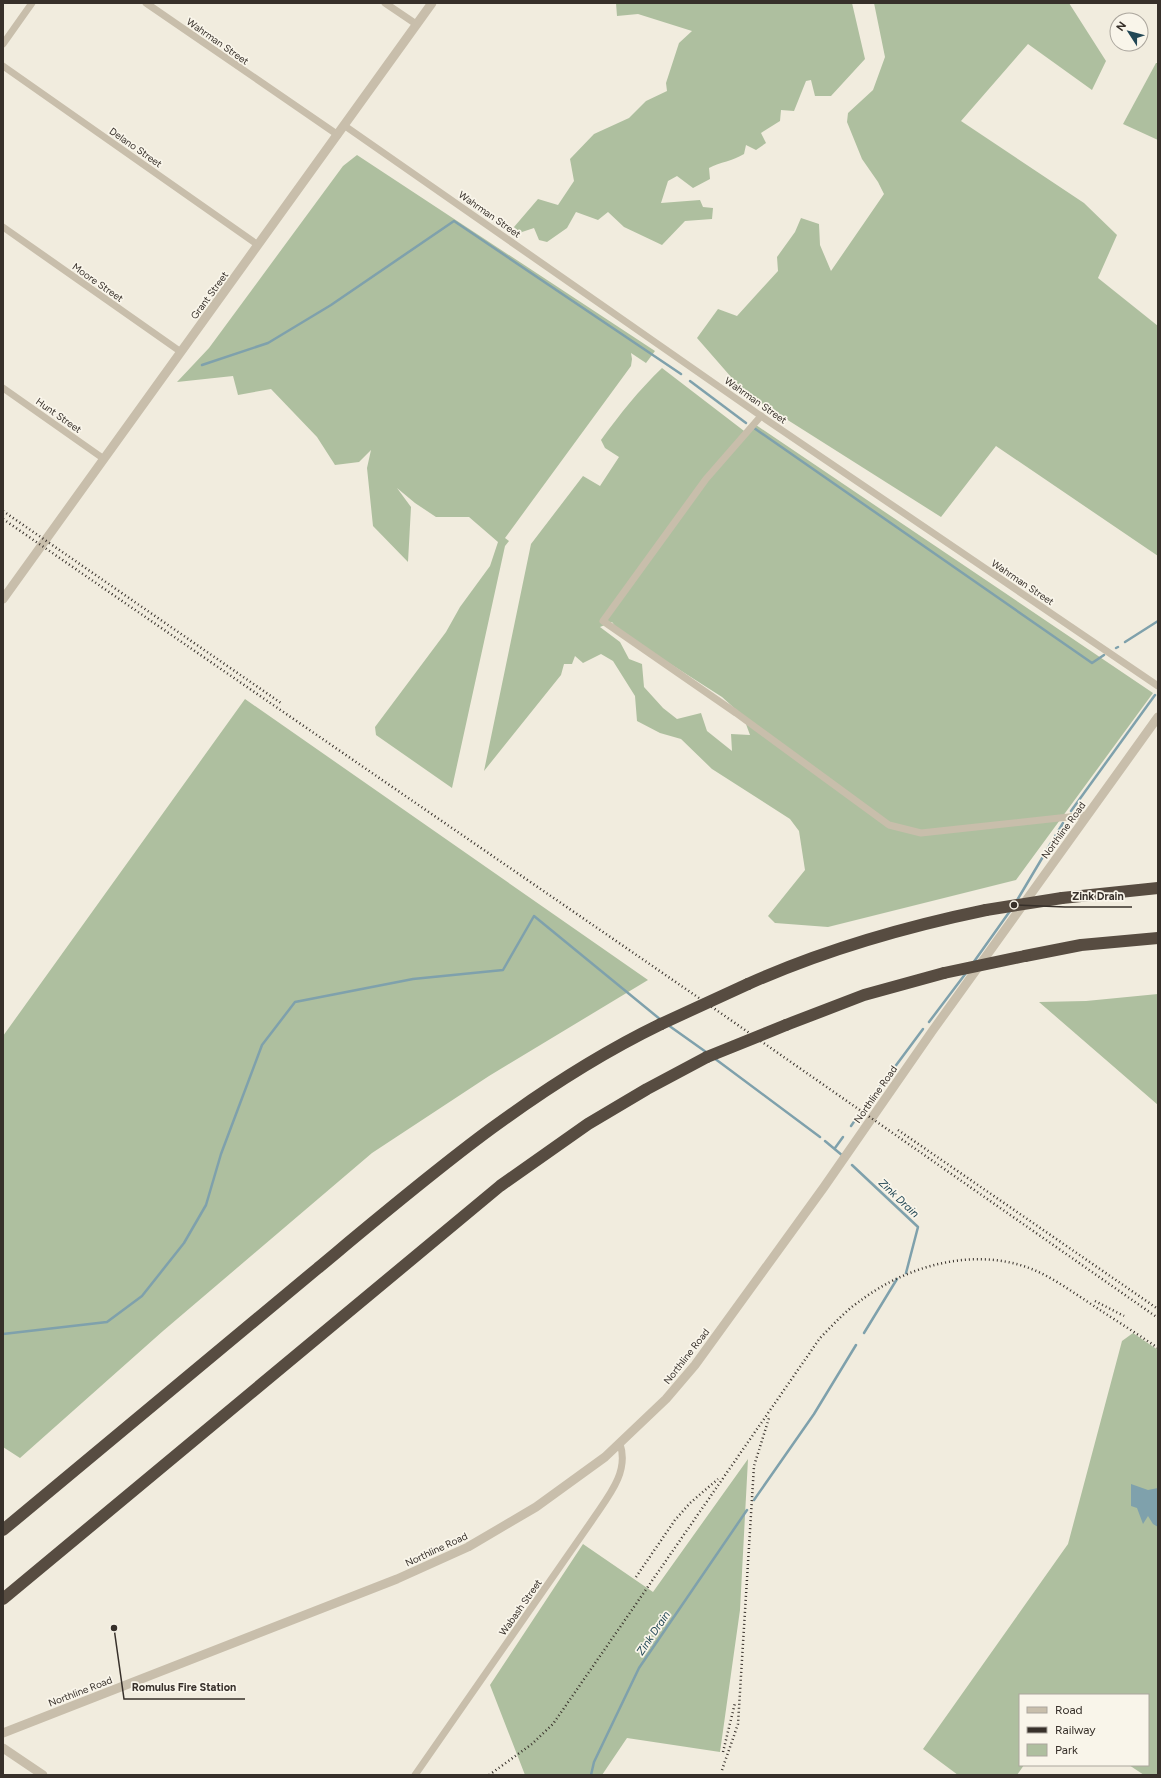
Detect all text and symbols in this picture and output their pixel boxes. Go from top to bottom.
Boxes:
north arrow [1109,12,1149,52]
street label: Wahrman Street [184,15,251,68]
text: N [1114,19,1129,34]
street label: Delano Street [107,124,165,170]
street label: Wahrman Street [456,188,523,241]
street label: Moore Street [70,260,126,305]
street label: Grant Street [188,269,231,322]
street label: Wahrman Street [722,374,789,427]
street label: Hunt Street [33,395,84,436]
street label: Wahrman Street [989,557,1057,608]
street label: Northline Road [1038,799,1089,861]
callout: Zink Drain [1065,884,1132,907]
text: Zink Drain [1072,890,1124,903]
street label: Northline Road [851,1063,900,1126]
water label: Zink Drain [876,1176,921,1220]
street label: Northline Road [661,1326,712,1387]
street label: Northline Road [403,1529,470,1570]
street label: Wabash Street [496,1576,545,1638]
water label: Zink Drain [634,1609,673,1658]
street label: Northline Road [46,1673,114,1710]
callout: Romulus Fire Station [124,1676,245,1699]
text: Romulus Fire Station [132,1681,236,1694]
legend [1019,1694,1149,1766]
text: Road [1055,1703,1083,1717]
text: Railway [1055,1723,1096,1737]
text: Park [1055,1743,1078,1757]

